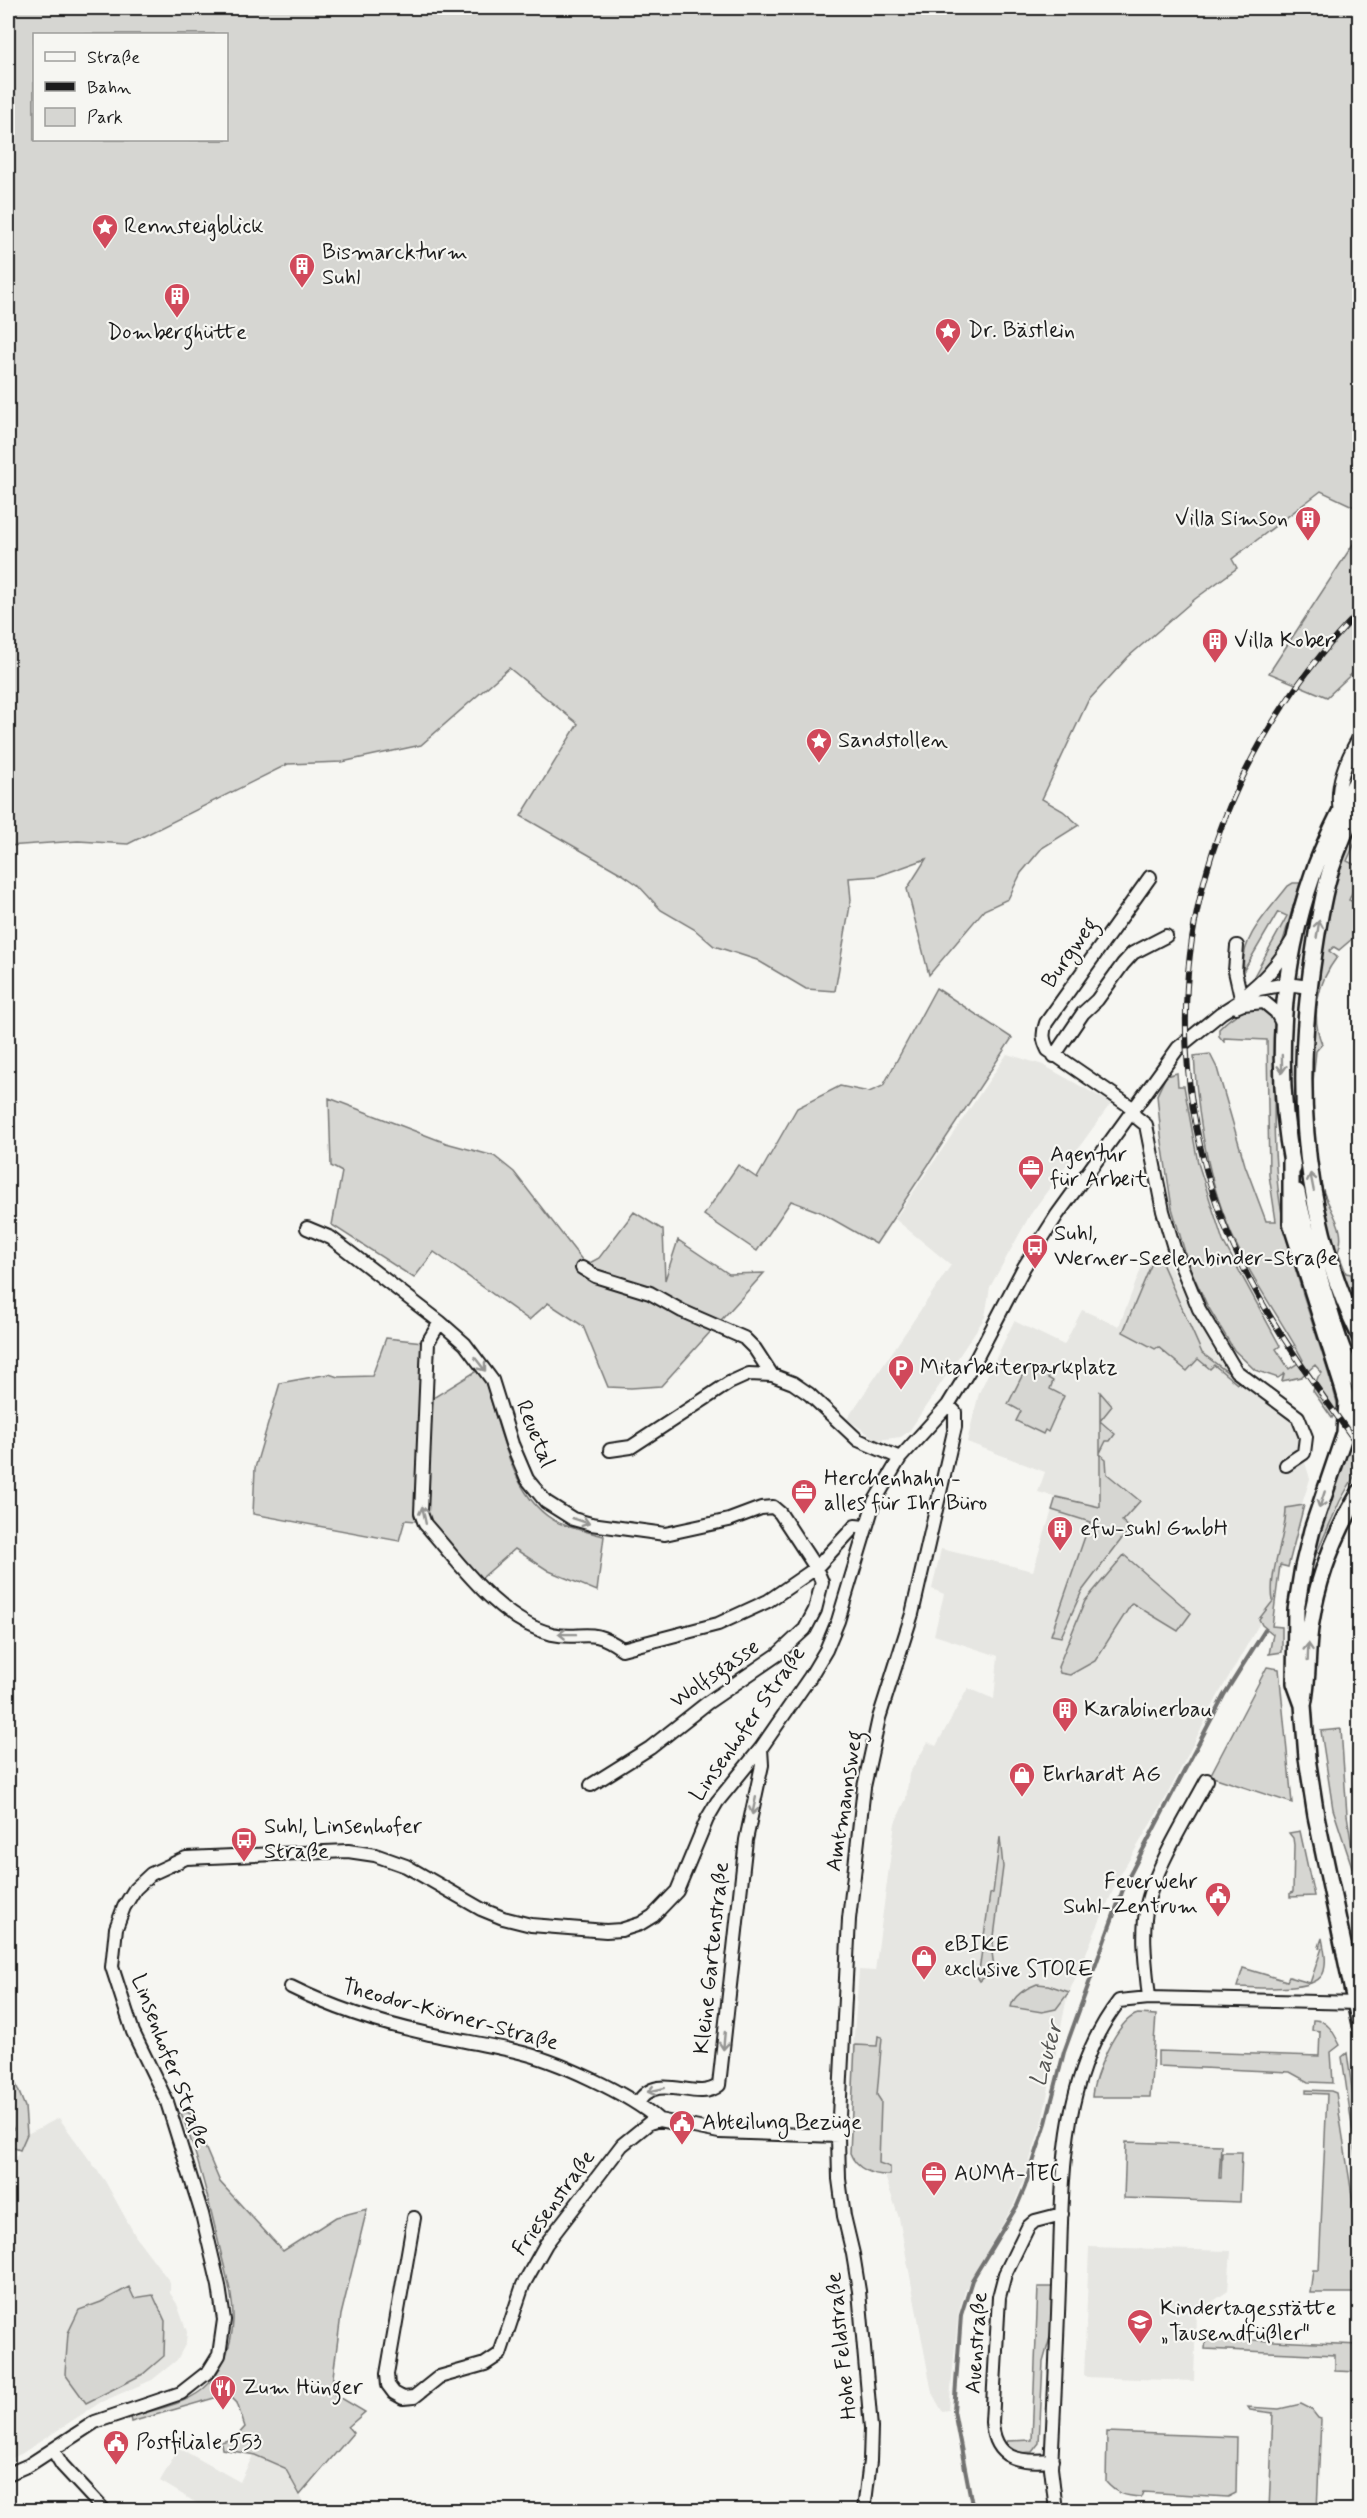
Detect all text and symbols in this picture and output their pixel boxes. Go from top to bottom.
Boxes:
legend [33,33,228,141]
text: Straße [87,46,140,70]
text: Bahn [87,76,131,100]
text: Park [87,106,123,130]
place icon: Rennsteigblick [90,212,120,250]
place label: Rennsteigblick [124,213,264,242]
place label: Bismarckturm Suhl [322,239,468,292]
building icon: Bismarckturm Suhl [287,251,317,289]
building icon: Domberghütte [162,281,192,319]
place icon: Dr. Bästlein [933,316,963,354]
place label: Dr. Bästlein [968,317,1075,345]
place label: Domberghütte [107,319,247,350]
building icon: Villa Simson [1293,504,1323,542]
place label: Villa Simson [1175,505,1288,533]
building icon: Villa Kober [1200,626,1230,664]
place label: Villa Kober [1234,627,1334,655]
place icon: Sandstollen [804,726,834,764]
place label: Sandstollen [838,727,948,755]
street label: Burgweg [1036,912,1107,996]
one-way arrow [1312,920,1323,940]
one-way arrow [1277,1053,1288,1073]
place label: Agentur für Arbeit [1050,1141,1148,1194]
office icon: Agentur für Arbeit [1016,1153,1046,1191]
one-way arrow [1306,1172,1317,1192]
place label: Suhl, Werner-Seelenbinder-Straße [1054,1220,1338,1273]
bus stop icon: Suhl, Werner-Seelenbinder-Straße [1020,1232,1050,1270]
parking icon: Mitarbeiterparkplatz [886,1353,916,1391]
place label: Mitarbeiterparkplatz [920,1354,1118,1382]
one-way arrow [474,1356,486,1372]
street label: Reuetal [509,1396,561,1472]
place label: Herchenhahn - alles für Ihr Büro [824,1465,987,1518]
office icon: Herchenhahn - alles für Ihr Büro [789,1477,819,1515]
one-way arrow [1316,1490,1327,1509]
one-way arrow [418,1506,429,1525]
building icon: efw-suhl GmbH [1045,1514,1075,1552]
place label: efw-suhl GmbH [1080,1515,1228,1543]
one-way arrow [571,1516,590,1527]
one-way arrow [558,1628,578,1640]
street label: Wolfsgasse [665,1633,767,1717]
street label: Linsenhofer Straße [684,1641,812,1807]
one-way arrow [1303,1643,1314,1663]
building icon: Karabinerbau [1050,1695,1080,1733]
place label: Karabinerbau [1084,1696,1213,1724]
street label: Amtmannsweg [820,1728,873,1874]
shop icon: Ehrhardt AG [1007,1760,1037,1798]
place label: Ehrhardt AG [1042,1761,1161,1789]
one-way arrow [748,1796,759,1815]
place label: Suhl, Linsenhofer Straße [264,1813,423,1866]
bus stop icon: Suhl, Linsenhofer Straße [229,1825,259,1863]
street label: Kleine Gartenstraße [688,1860,736,2056]
place label: Feuerwehr Suhl-Zentrum [1063,1868,1198,1921]
public building icon: Feuerwehr Suhl-Zentrum [1203,1880,1233,1918]
place label: eBIKE exclusive STORE [944,1931,1093,1984]
shop icon: eBIKE exclusive STORE [909,1943,939,1981]
street label: Linsenhofer Straße [124,1970,216,2152]
street label: Theodor-Körner-Straße [339,1973,562,2057]
water label: Lauter [1023,2014,1072,2090]
one-way arrow [718,2030,729,2050]
one-way arrow [647,2085,666,2096]
public building icon: Abteilung Bezüge [667,2108,697,2146]
place label: Abteilung Bezüge [702,2109,862,2140]
street label: Friesenstraße [506,2144,602,2262]
office icon: AUMA-TEC [919,2159,949,2197]
place label: AUMA-TEC [954,2160,1062,2188]
street label: Hohe Feldstraße [820,2271,864,2421]
street label: Auenstraße [959,2291,995,2395]
place label: Kindertagesstätte „Tausendfüßler" [1160,2295,1336,2348]
school or university icon: Kindertagesstätte „Tausendfüßler" [1125,2307,1155,2345]
restaurant icon: Zum Hünger [208,2373,238,2411]
place label: Zum Hünger [242,2374,364,2405]
public building icon: Postfiliale 553 [101,2428,131,2466]
place label: Postfiliale 553 [136,2429,262,2457]

